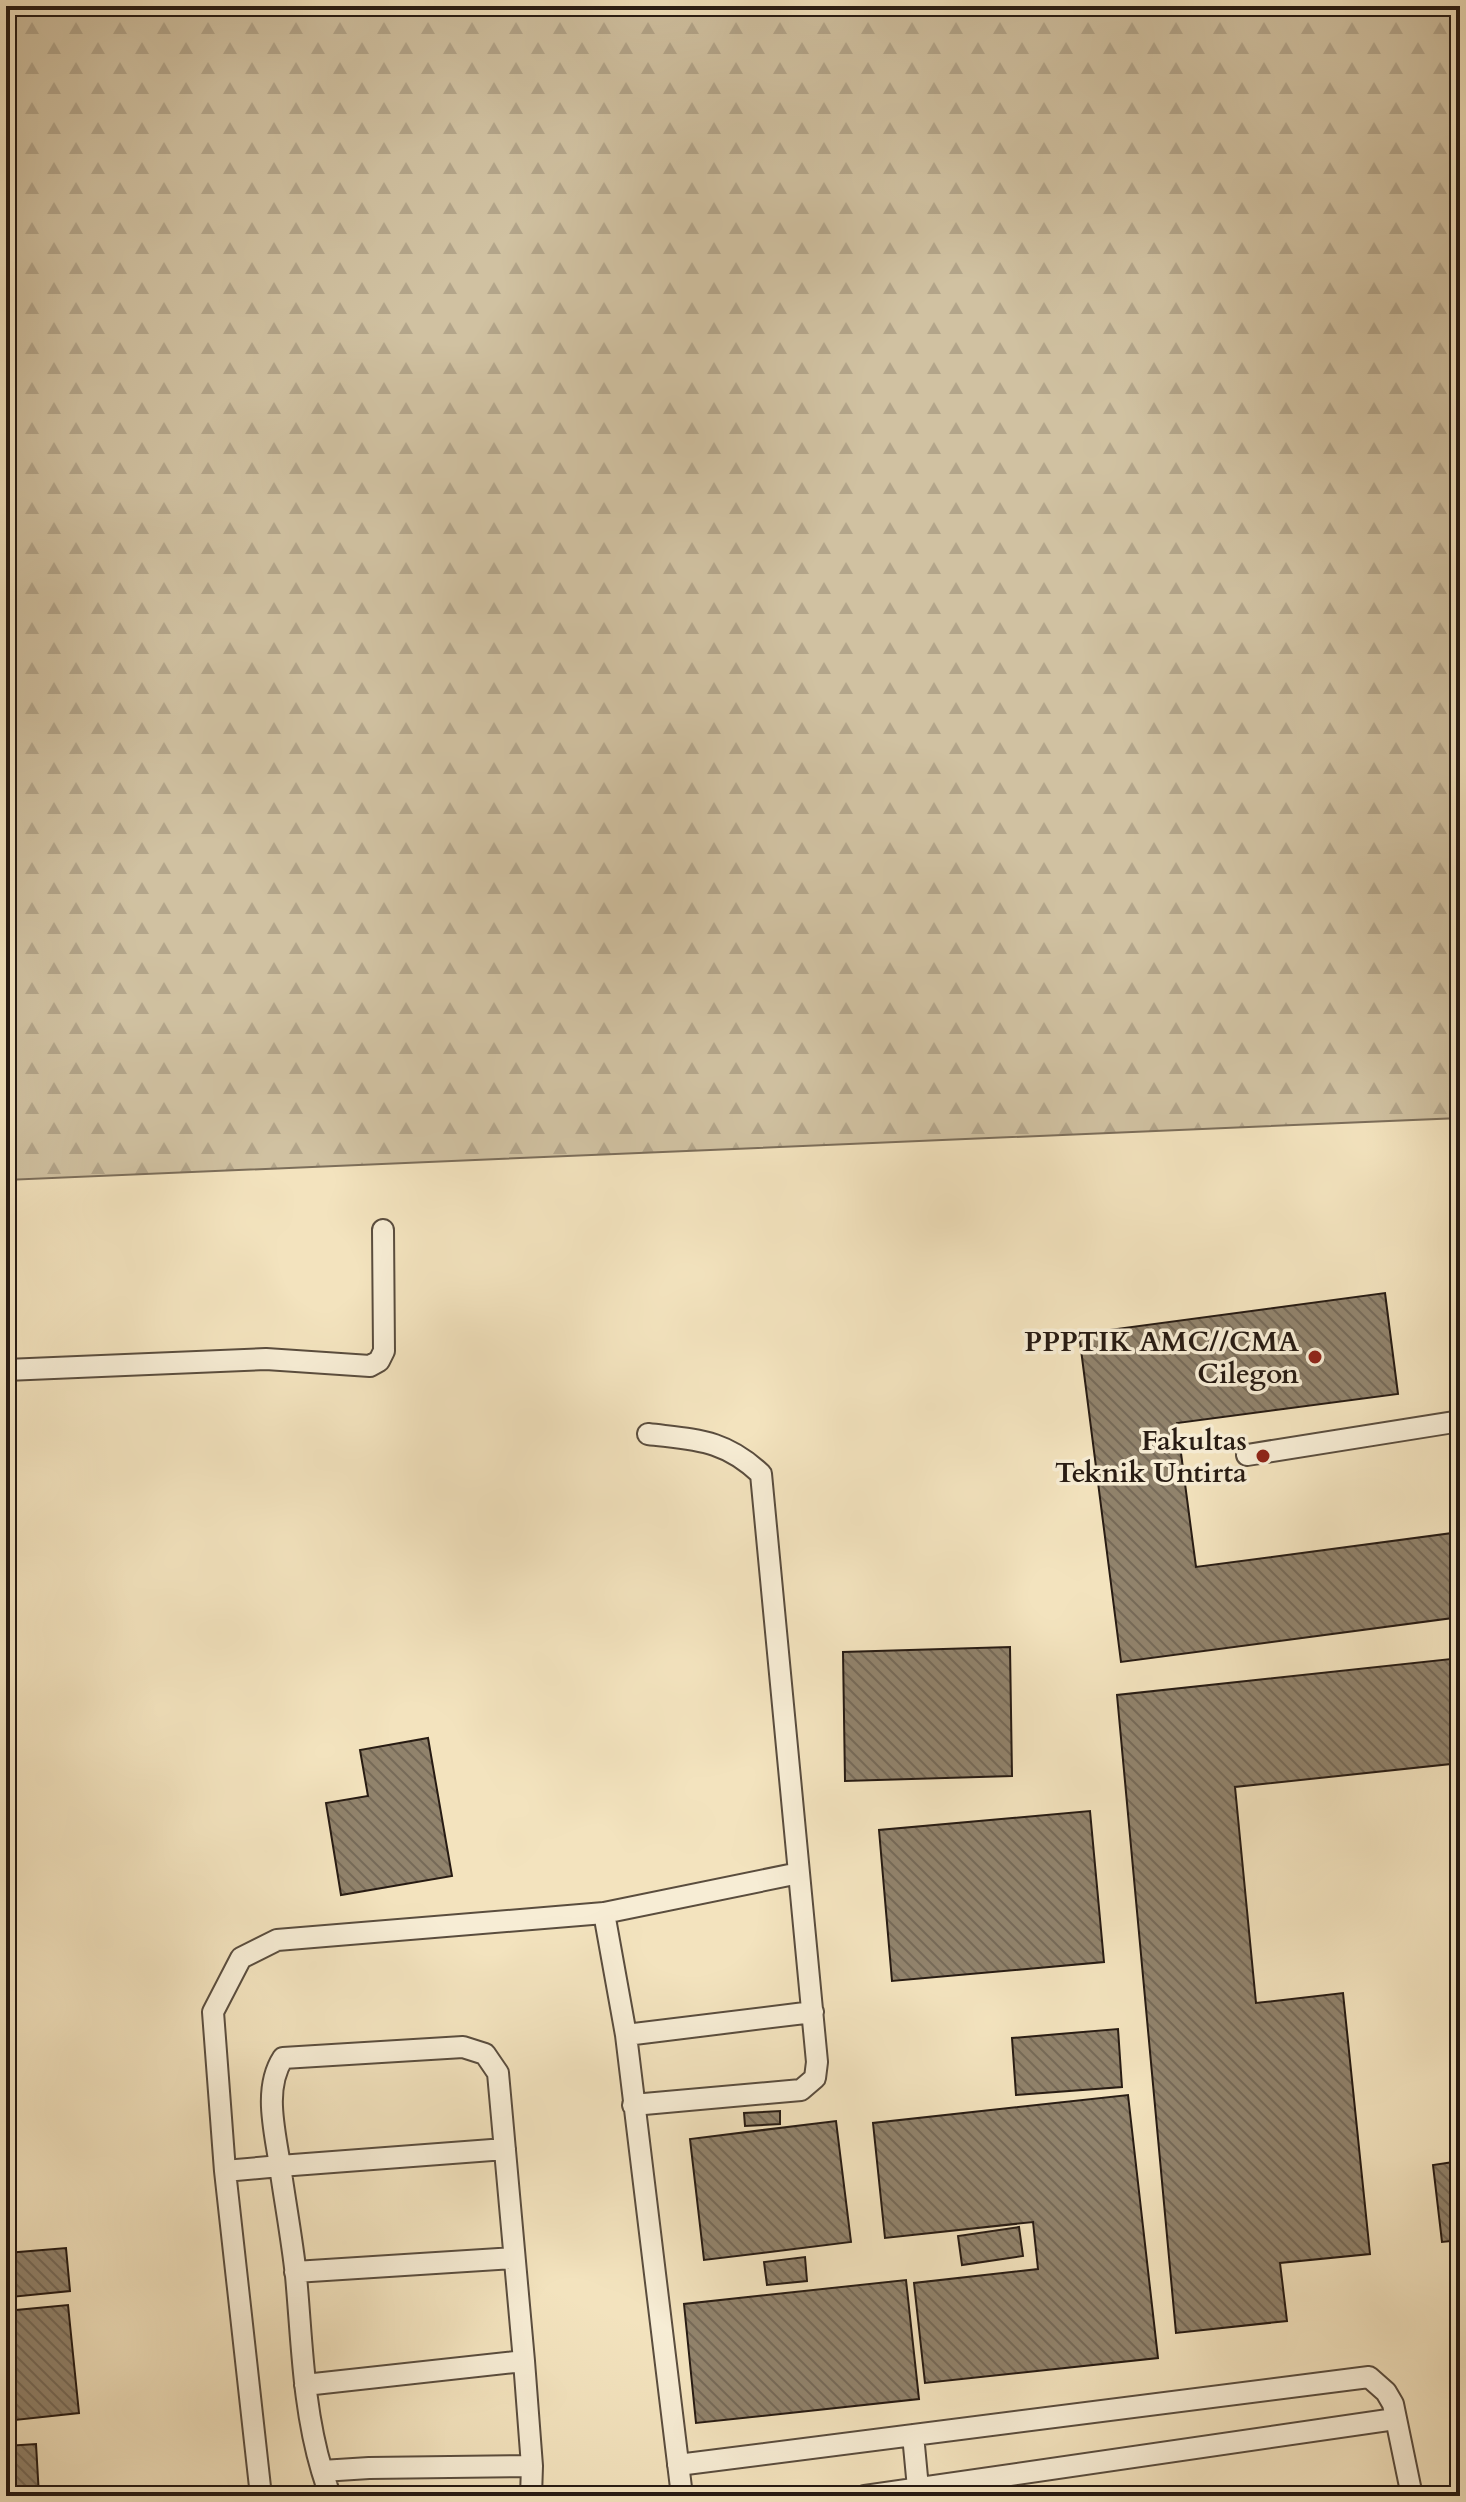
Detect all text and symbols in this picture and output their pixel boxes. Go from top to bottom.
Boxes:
place label: PPPTIK AMC//CMA Cilegon [1024,1323,1299,1393]
marker: PPPTIK AMC//CMA Cilegon [1306,1348,1324,1366]
place label: Fakultas Teknik Untirta [1055,1422,1247,1492]
marker: Fakultas Teknik Untirta [1254,1447,1272,1465]

